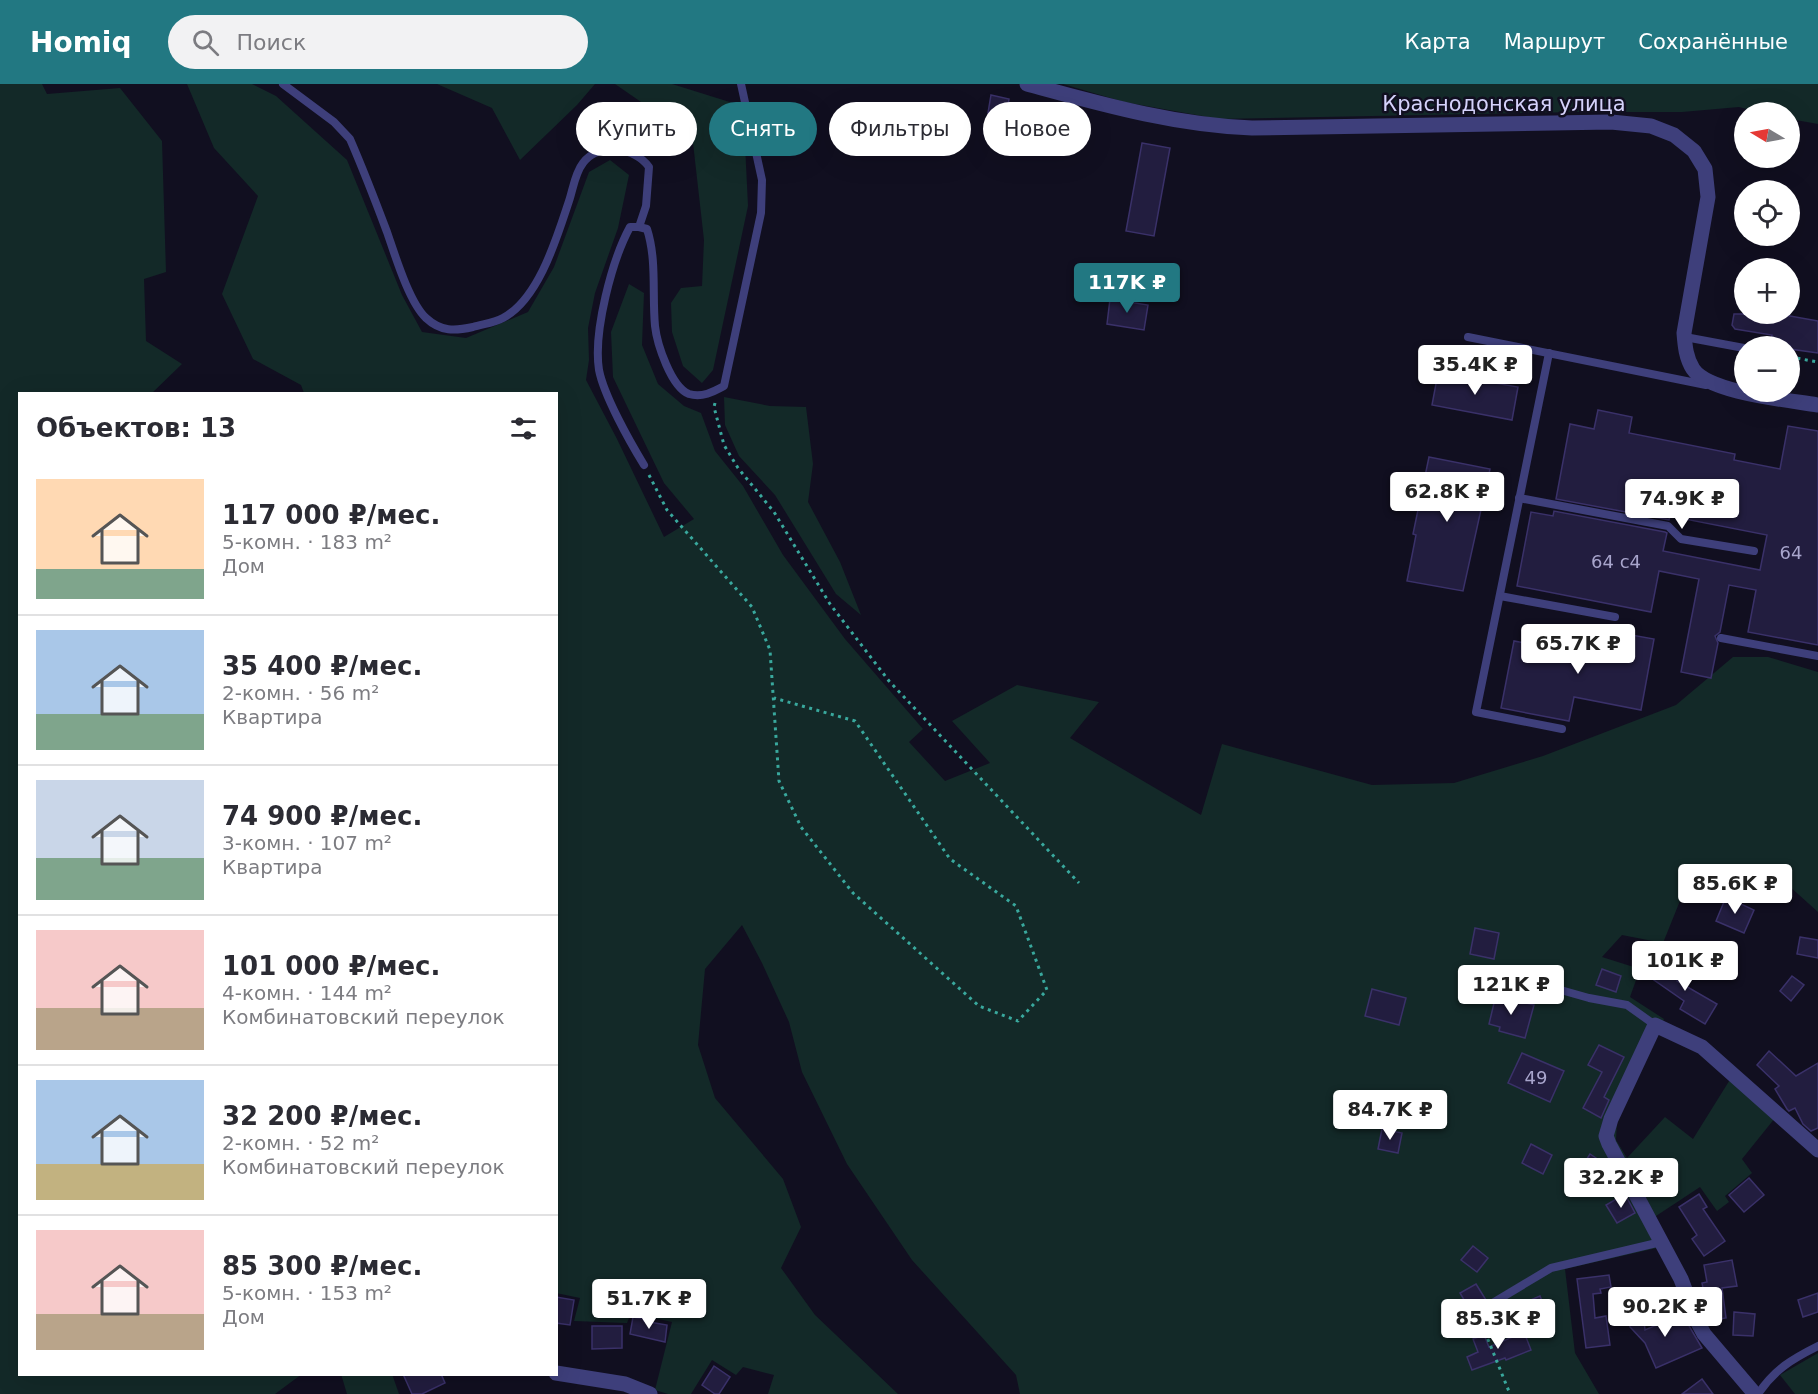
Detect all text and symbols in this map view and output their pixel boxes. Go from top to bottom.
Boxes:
search box [168,15,588,69]
text: Homiq [30,26,132,59]
icon: search [189,26,222,59]
text: Поиск [237,30,306,55]
text: Карта [1405,30,1471,54]
text: Маршрут [1504,30,1605,54]
text: Сохранённые [1638,30,1788,54]
street label: Краснодонская улица [1382,92,1626,116]
chip: Купить [576,102,697,156]
chip: Снять [709,102,817,156]
chip: Фильтры [829,102,971,156]
chip: Новое [983,102,1091,156]
north arrow [1734,102,1800,168]
map controls [1734,102,1800,402]
button: locate [1734,180,1800,246]
button: + [1734,258,1800,324]
pin: 117K ₽ [1078,263,1176,314]
text: 117K ₽ [1088,270,1166,294]
button: − [1734,336,1800,402]
pin: 35.4K ₽ [1420,345,1530,396]
text: 35.4K ₽ [1432,352,1518,376]
icon: filters [507,412,540,445]
text: Объектов: 13 [36,413,236,443]
pin: 62.8K ₽ [1392,472,1502,523]
text: 62.8K ₽ [1404,479,1490,503]
pin: 74.9K ₽ [1627,479,1737,530]
text: 74.9K ₽ [1639,486,1725,510]
text: 117 000 ₽/мес. [222,500,440,530]
icon: home [84,503,156,575]
text: 5-комн. · 183 m² [222,530,392,554]
house number: 64 [1780,542,1802,563]
house number: 64 с4 [1591,551,1641,572]
text: Дом [222,554,265,578]
pin: 65.7K ₽ [1523,624,1633,675]
text: 65.7K ₽ [1535,631,1621,655]
text: 35 400 ₽/мес. [222,651,422,681]
icon: home [84,654,156,726]
text: 2-комн. · 56 m² [222,681,379,705]
text: Квартира [222,705,323,729]
text: 74 900 ₽/мес. [222,801,422,831]
icon: home [84,804,156,876]
text: 3-комн. · 107 m² [222,831,392,855]
text: Квартира [222,855,323,879]
pin: 85.6K ₽ [1680,864,1790,915]
text: 85.6K ₽ [1692,871,1778,895]
pin: 101K ₽ [1636,941,1734,992]
text: 101K ₽ [1646,948,1724,972]
text: 101 000 ₽/мес. [222,951,440,981]
icon: home [84,954,156,1026]
pin: 121K ₽ [1462,965,1560,1016]
text: 121K ₽ [1472,972,1550,996]
text: 4-комн. · 144 m² [222,981,392,1005]
text: Комбинатовский переулок [222,1005,505,1029]
house number: 49 [1525,1067,1547,1088]
pin: 84.7K ₽ [1335,1090,1445,1141]
text: 84.7K ₽ [1347,1097,1433,1121]
text: 32 200 ₽/мес. [222,1101,422,1131]
icon: home [84,1104,156,1176]
text: 2-комн. · 52 m² [222,1131,379,1155]
text: Комбинатовский переулок [222,1155,505,1179]
pin: 32.2K ₽ [1566,1158,1676,1209]
text: 32.2K ₽ [1578,1165,1664,1189]
text: 85 300 ₽/мес. [222,1251,422,1281]
icon: home [84,1254,156,1326]
pin: 51.7K ₽ [594,1279,704,1330]
text: 5-комн. · 153 m² [222,1281,392,1305]
text: 51.7K ₽ [606,1286,692,1310]
pin: 90.2K ₽ [1610,1287,1720,1338]
text: 90.2K ₽ [1622,1294,1708,1318]
pin: 85.3K ₽ [1443,1299,1553,1350]
text: Дом [222,1305,265,1329]
text: 85.3K ₽ [1455,1306,1541,1330]

